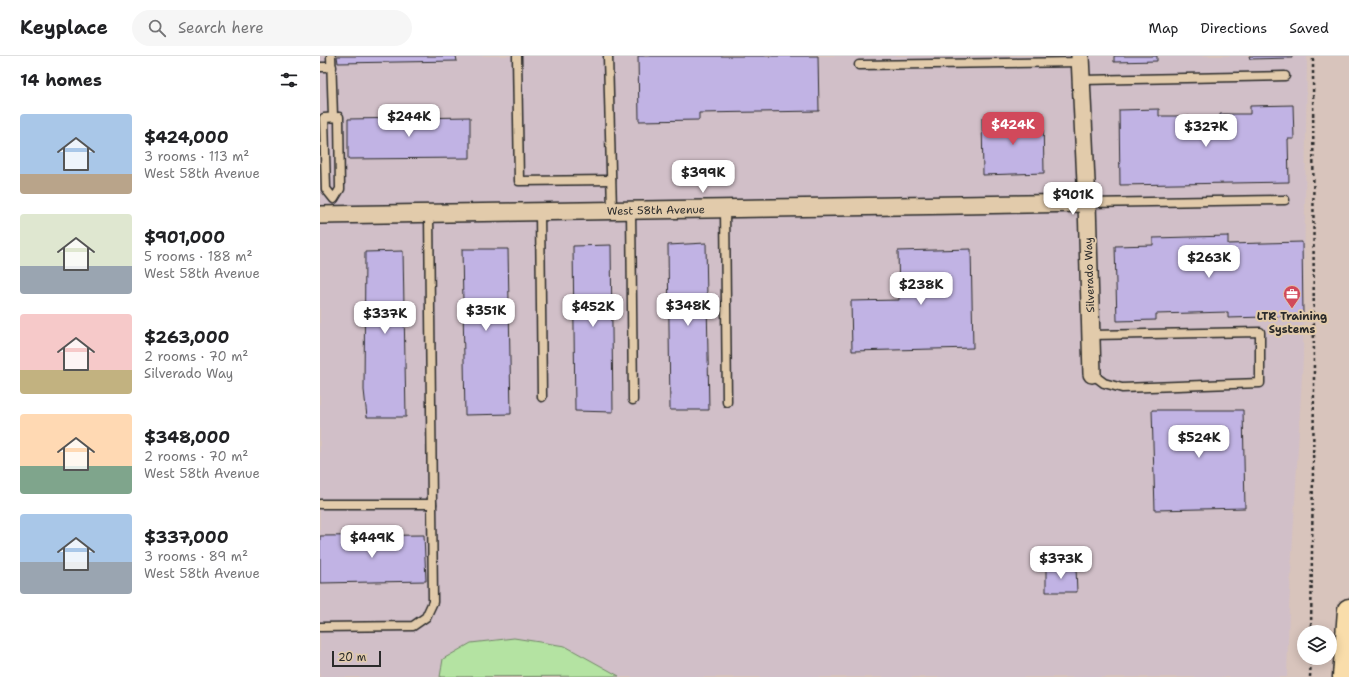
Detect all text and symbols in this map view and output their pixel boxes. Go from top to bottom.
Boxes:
search box [132,10,412,46]
text: Keyplace [20,15,108,40]
icon: search [146,17,168,39]
text: Search here [178,18,264,38]
text: Map [1149,19,1179,37]
text: Directions [1201,19,1267,37]
text: Saved [1289,19,1329,37]
text: 14 homes [20,69,102,91]
icon: filters [278,69,300,91]
pin: $244K [381,104,437,138]
text: $244K [387,108,431,125]
pin: $424K [985,112,1041,146]
pin: $327K [1178,114,1234,148]
text: $424K [991,116,1035,133]
text: $327K [1184,118,1228,135]
text: $424,000 [144,126,229,148]
icon: home [52,130,100,178]
text: 3 rooms · 113 m² [144,148,249,165]
pin: $399K [675,160,731,194]
text: $399K [681,164,725,181]
text: West 58th Avenue [144,165,260,182]
pin: $901K [1045,182,1101,216]
text: $901K [1052,186,1094,203]
street label: West 58th Avenue [607,202,705,219]
text: $901,000 [144,226,225,248]
icon: home [52,230,100,278]
street label: Silverado Way [1081,237,1098,313]
pin: $263K [1181,245,1237,279]
text: 5 rooms · 188 m² [144,248,252,265]
text: $263K [1187,249,1231,266]
text: West 58th Avenue [144,265,260,282]
pin: $238K [893,272,949,306]
text: $238K [899,276,943,293]
office icon: LTR Training Systems [1282,284,1302,309]
pin: $348K [660,293,716,327]
pin: $452K [565,294,621,328]
text: $348K [666,297,710,314]
pin: $351K [458,298,514,332]
text: $452K [571,298,615,315]
pin: $337K [357,301,413,335]
text: $351K [466,302,506,319]
text: $337K [363,305,407,322]
place label: LTR Training Systems [1257,309,1327,337]
text: $263,000 [144,326,229,348]
icon: home [52,330,100,378]
text: 2 rooms · 70 m² [144,348,248,365]
text: Silverado Way [144,365,233,382]
pin: $524K [1171,425,1227,459]
text: $348,000 [144,426,230,448]
text: $524K [1177,429,1221,446]
icon: home [52,430,100,478]
text: 2 rooms · 70 m² [144,448,248,465]
text: West 58th Avenue [144,465,260,482]
pin: $449K [344,525,400,559]
text: $337,000 [144,526,229,548]
text: $449K [350,529,394,546]
icon: home [52,530,100,578]
pin: $373K [1033,546,1089,580]
text: 3 rooms · 89 m² [144,548,248,565]
text: $373K [1039,550,1083,567]
text: West 58th Avenue [144,565,260,582]
map controls [1297,625,1337,665]
button: layers [1297,625,1337,665]
scale bar [332,649,381,668]
text: 20 m [338,650,366,665]

